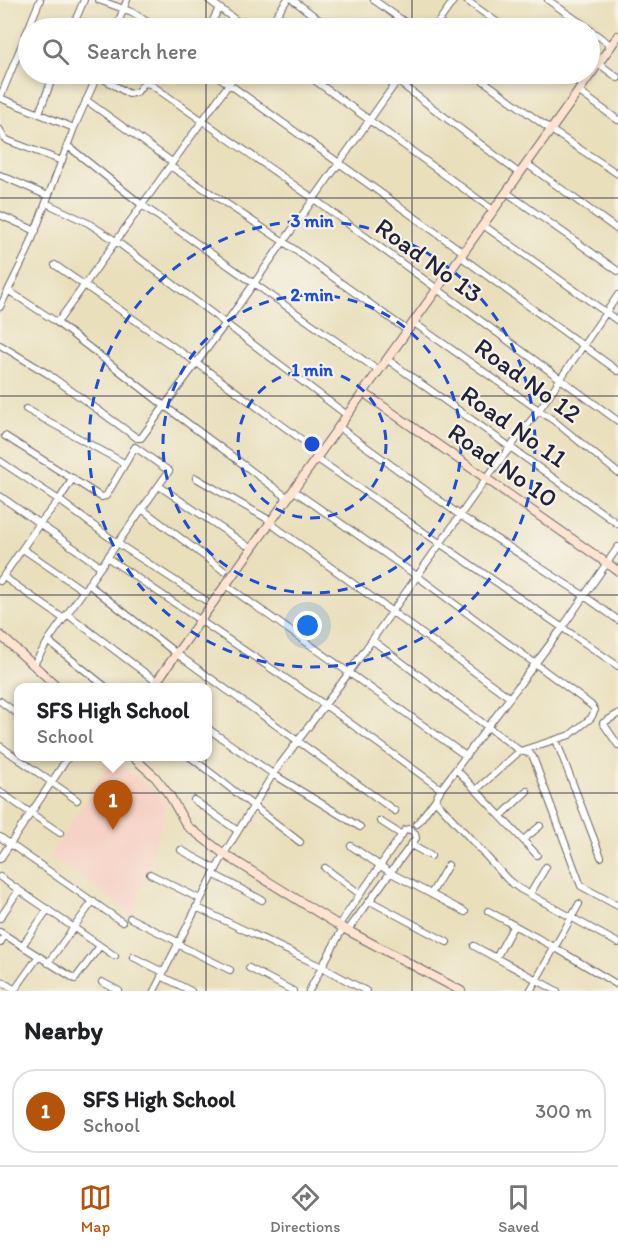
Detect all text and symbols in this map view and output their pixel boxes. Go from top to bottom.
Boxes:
search box [18,18,600,84]
icon: search [39,35,72,68]
text: Search here [87,38,197,65]
text: 3 min [290,210,334,232]
street label: Road No 13 [369,210,489,310]
text: 2 min [291,284,334,306]
street label: Road No 12 [468,331,588,430]
text: 1 min [291,359,333,381]
street label: Road No 11 [455,378,573,474]
street label: Road No 10 [442,416,564,514]
centre of rings [302,434,322,454]
your location [293,611,322,640]
popup [14,683,212,761]
text: SFS High School [37,697,189,724]
text: School [37,724,94,748]
pin: 1 [94,780,132,830]
text: Nearby [24,1014,103,1046]
text: SFS High School [83,1086,236,1113]
text: 1 [41,1099,50,1123]
text: 300 m [535,1099,592,1123]
text: School [83,1113,140,1137]
tab: Map [79,1181,112,1236]
tab: Directions [270,1181,340,1236]
tab: Saved [498,1181,539,1236]

